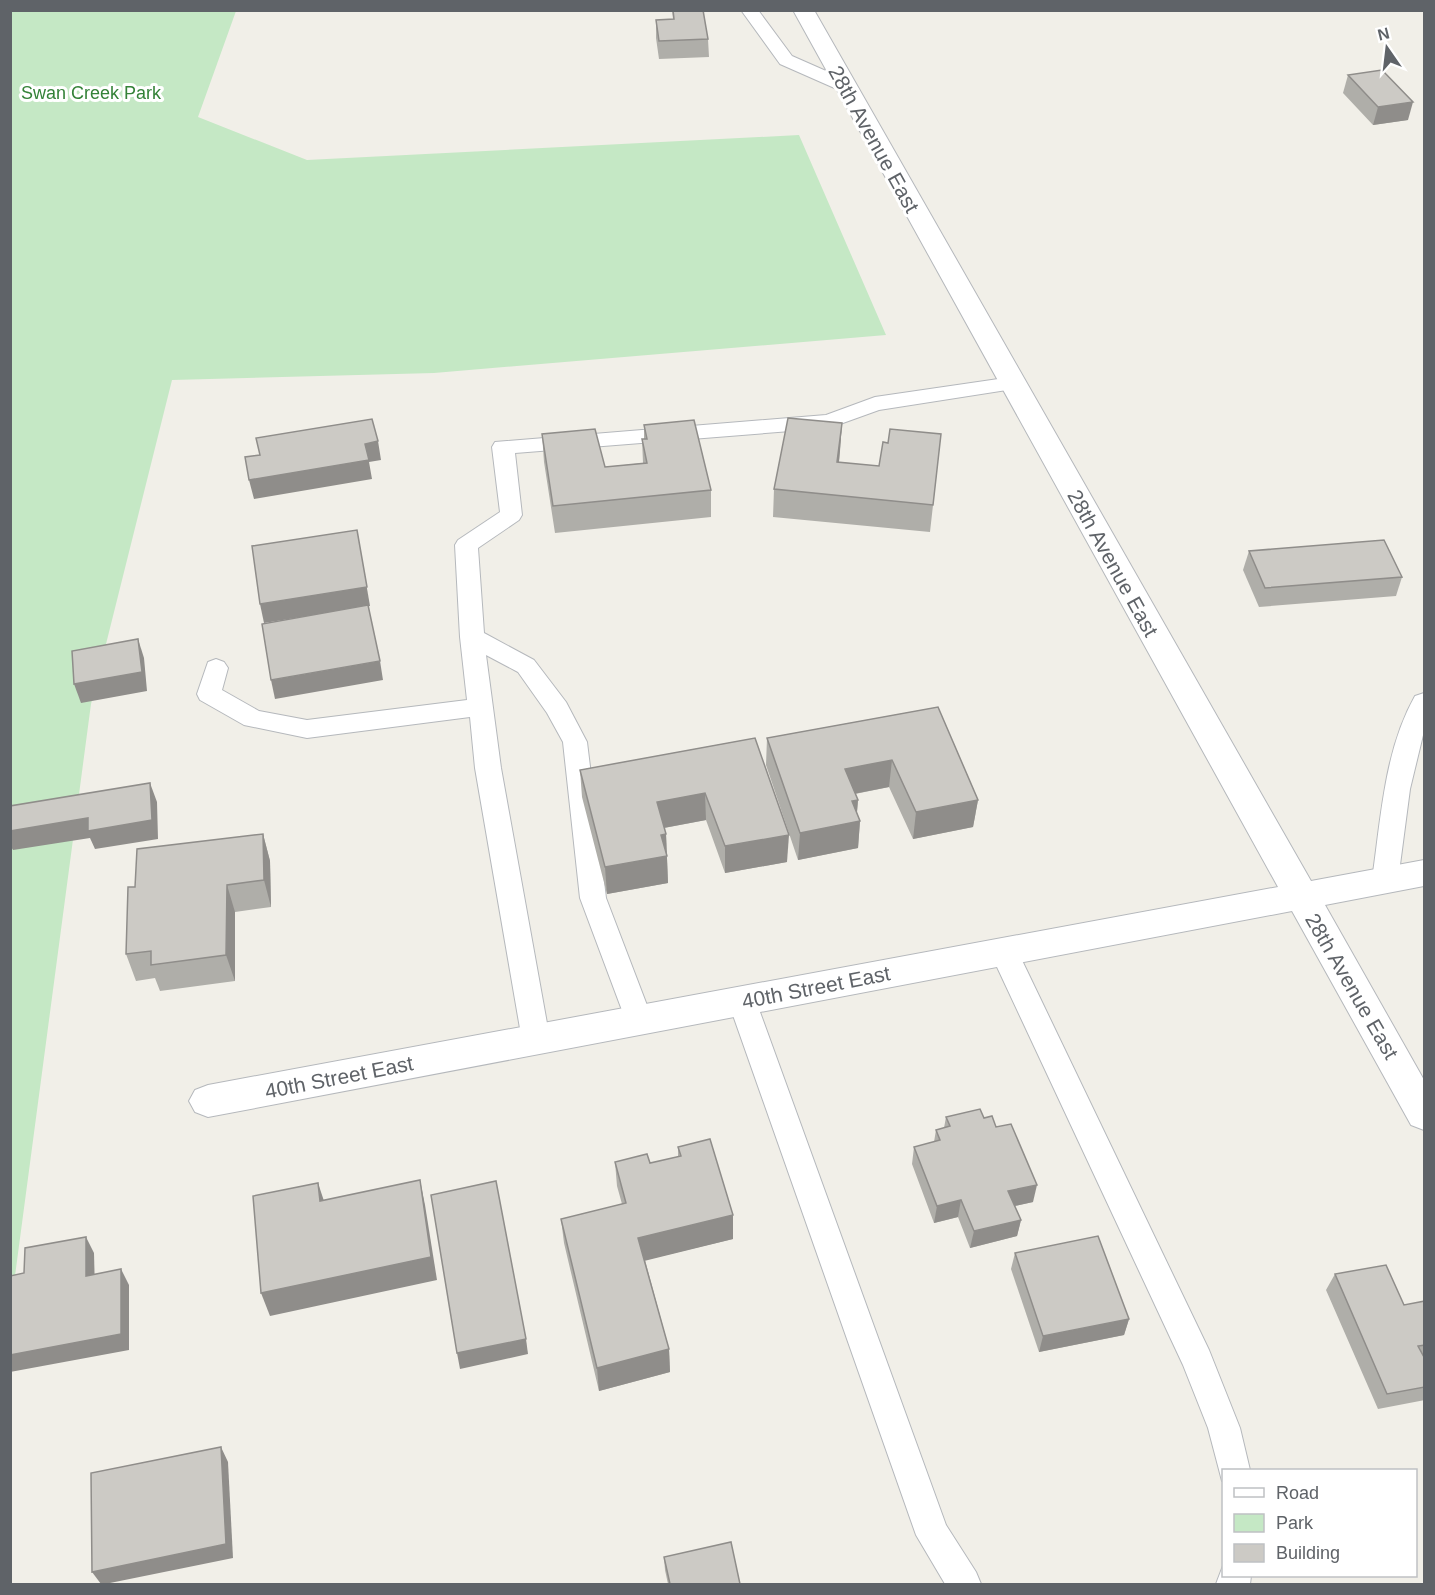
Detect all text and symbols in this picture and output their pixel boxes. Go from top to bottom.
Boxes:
north arrow [1357,18,1417,78]
text: N [1376,24,1391,44]
street label: 28th Avenue East [824,62,924,217]
park label: Swan Creek Park [21,83,162,103]
street label: 28th Avenue East [1063,486,1163,641]
street label: 28th Avenue East [1301,909,1403,1063]
street label: 40th Street East [740,961,892,1013]
street label: 40th Street East [263,1051,415,1103]
legend [1222,1469,1417,1577]
text: Road [1276,1483,1319,1503]
text: Park [1276,1513,1314,1533]
text: Building [1276,1543,1340,1563]

